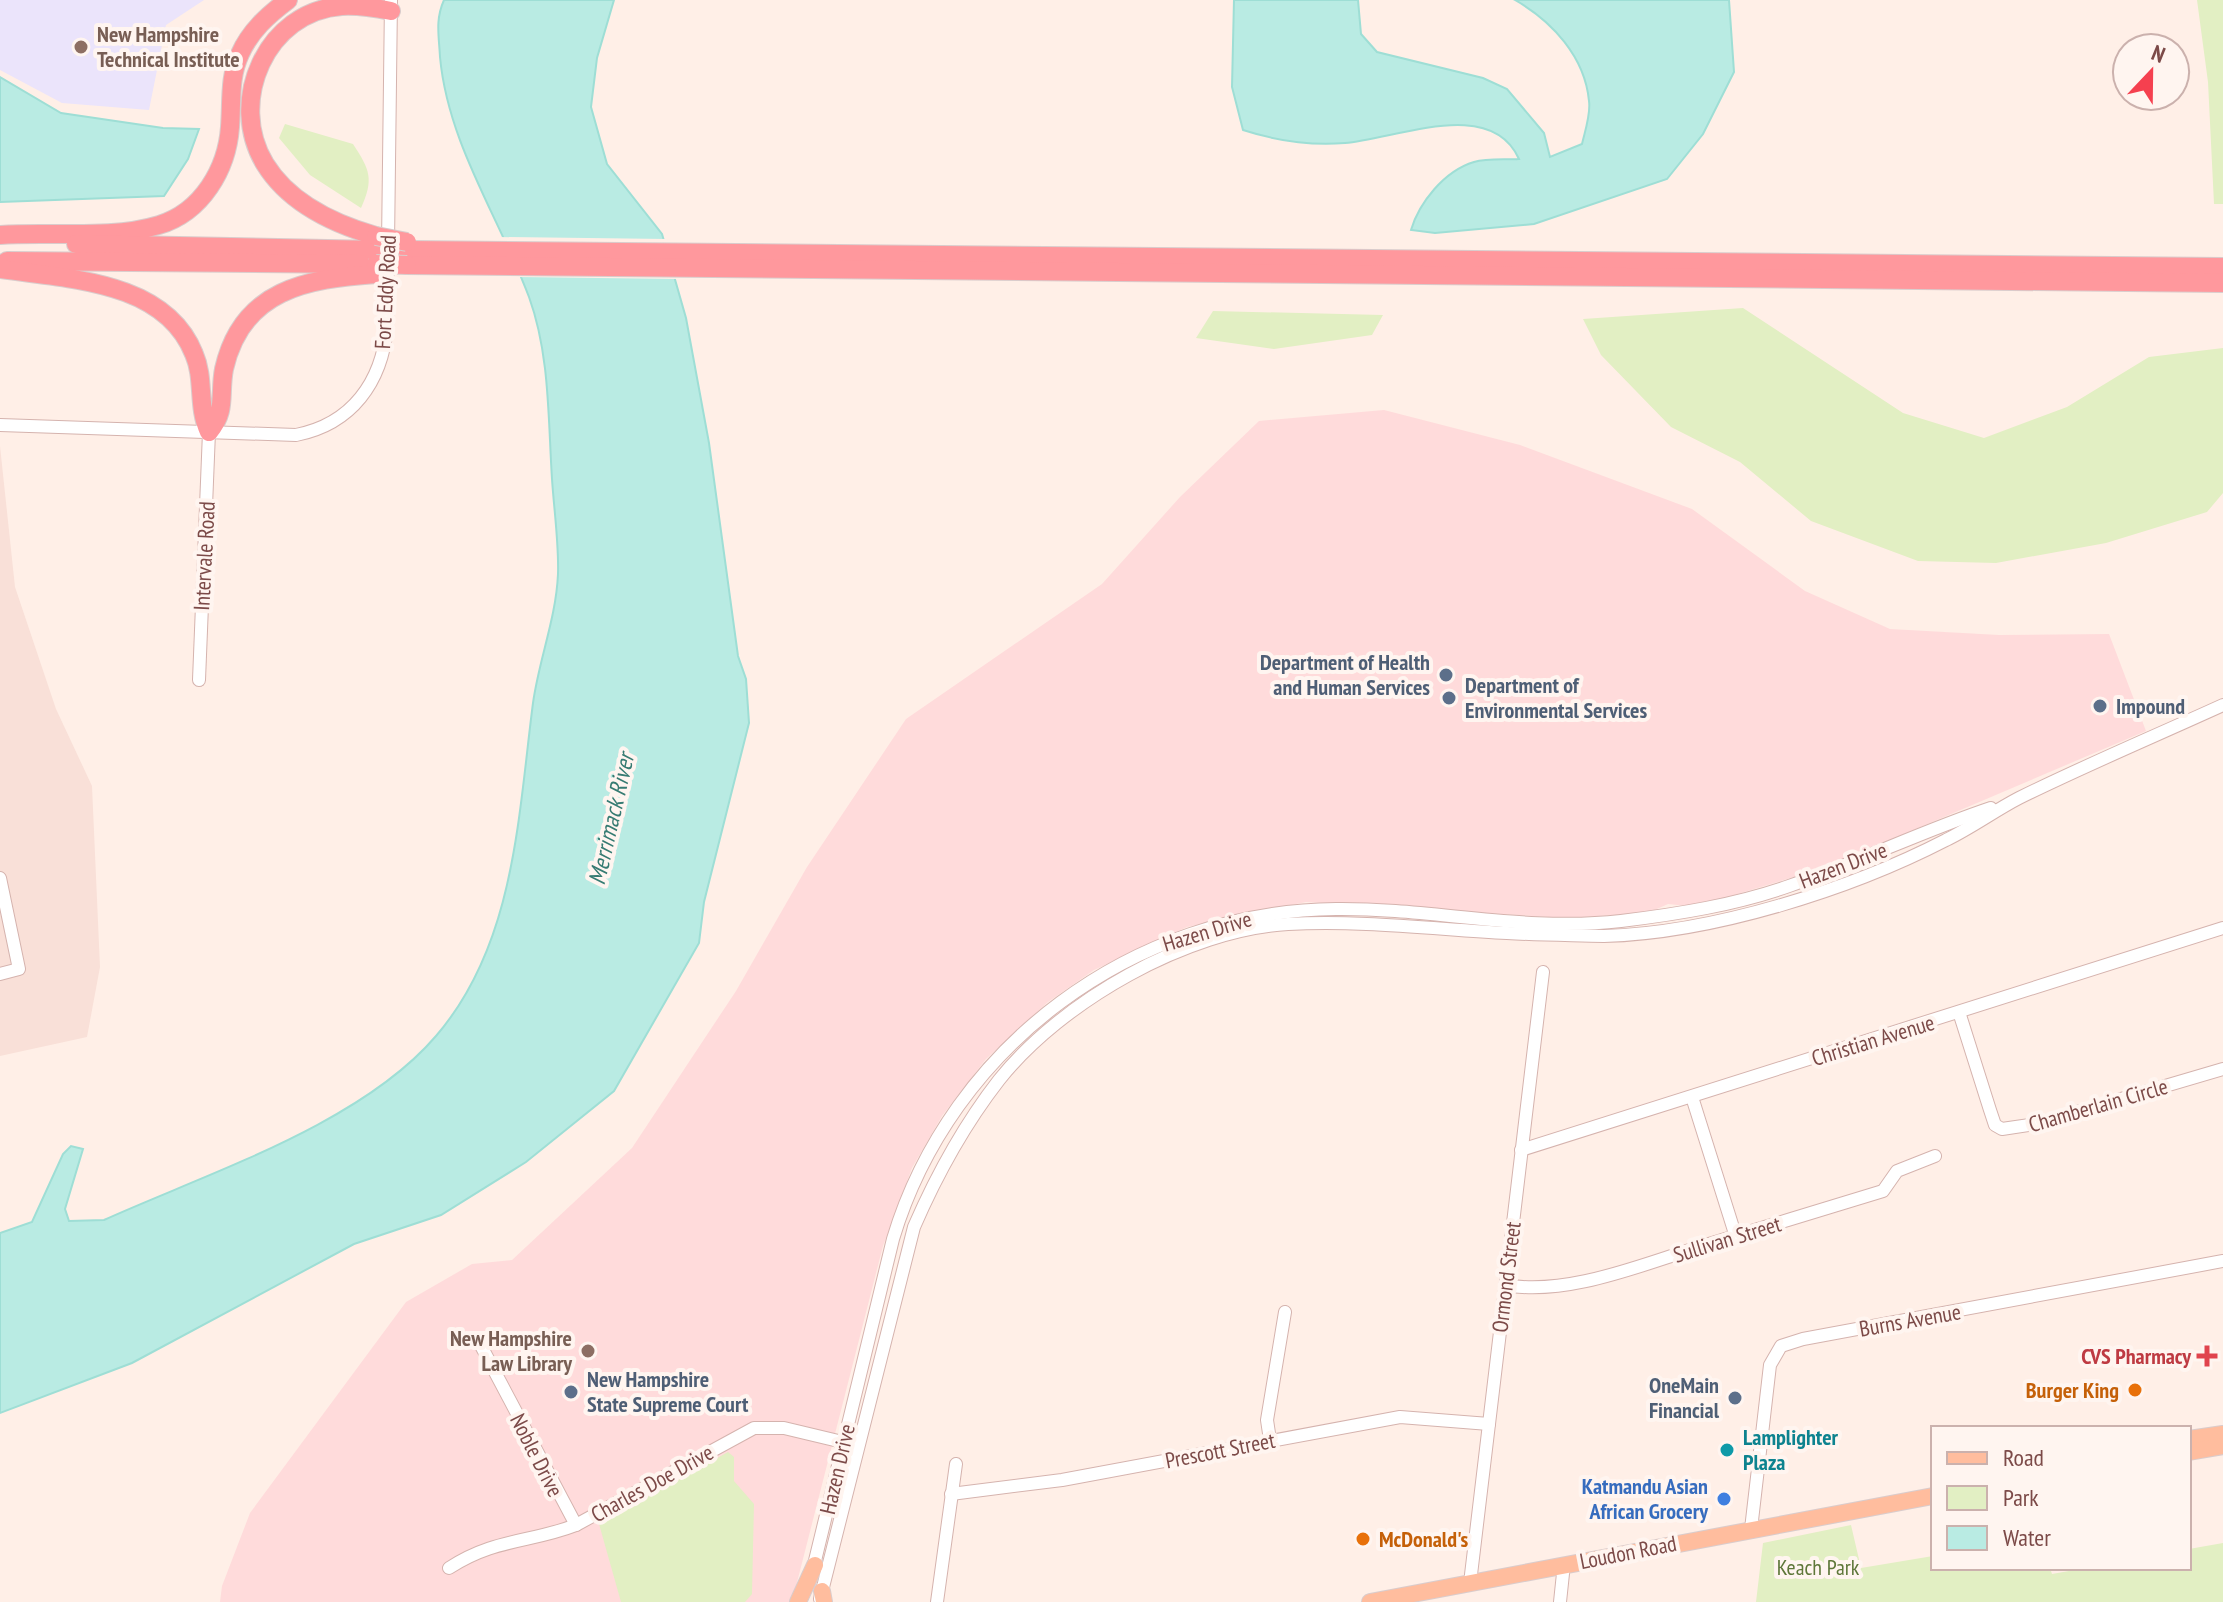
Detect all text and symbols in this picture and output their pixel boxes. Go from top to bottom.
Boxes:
place label: New Hampshire Technical Institute [97,20,240,73]
north arrow [2111,32,2191,112]
marker: New Hampshire Technical Institute [72,38,90,56]
text: N [2148,38,2169,69]
street label: Fort Eddy Road [368,234,402,350]
street label: Intervale Road [187,501,221,611]
place label: Department of Health and Human Services [1260,648,1430,701]
marker: Department of Health and Human Services [1437,666,1455,684]
place label: Department of Environmental Services [1465,671,1647,724]
marker: Department of Environmental Services [1440,689,1458,707]
place label: Impound [2116,692,2185,720]
marker: Impound [2091,697,2109,715]
water label: Merrimack River [581,747,642,888]
street label: Hazen Drive [1795,836,1891,894]
street label: Hazen Drive [1159,904,1255,958]
street label: Christian Avenue [1808,1008,1938,1072]
street label: Chamberlain Circle [2025,1072,2171,1138]
street label: Sullivan Street [1670,1209,1784,1269]
street label: Ormond Street [1485,1220,1527,1334]
street label: Burns Avenue [1857,1297,1963,1343]
place label: New Hampshire Law Library [450,1324,573,1377]
marker: New Hampshire Law Library [579,1342,597,1360]
place label: CVS Pharmacy [2081,1342,2192,1370]
marker: CVS Pharmacy [2198,1347,2216,1365]
place label: New Hampshire State Supreme Court [587,1365,749,1418]
place label: OneMain Financial [1649,1371,1720,1424]
place label: Burger King [2026,1376,2119,1404]
marker: Burger King [2126,1381,2144,1399]
marker: New Hampshire State Supreme Court [562,1383,580,1401]
marker: OneMain Financial [1726,1389,1744,1407]
street label: Noble Drive [504,1409,570,1501]
street label: Hazen Drive [813,1421,861,1517]
place label: Lamplighter Plaza [1743,1423,1839,1476]
street label: Prescott Street [1163,1426,1277,1474]
legend [1931,1426,2191,1570]
street label: Charles Doe Drive [586,1438,718,1528]
marker: Lamplighter Plaza [1718,1441,1736,1459]
text: Road [2003,1442,2044,1473]
place label: Katmandu Asian African Grocery [1582,1472,1709,1525]
text: Park [2003,1482,2039,1513]
marker: Katmandu Asian African Grocery [1715,1490,1733,1508]
text: Water [2003,1522,2051,1553]
place label: McDonald's [1379,1525,1468,1553]
street label: Loudon Road [1577,1529,1679,1575]
marker: McDonald's [1354,1530,1372,1548]
park label: Keach Park [1777,1553,1860,1581]

